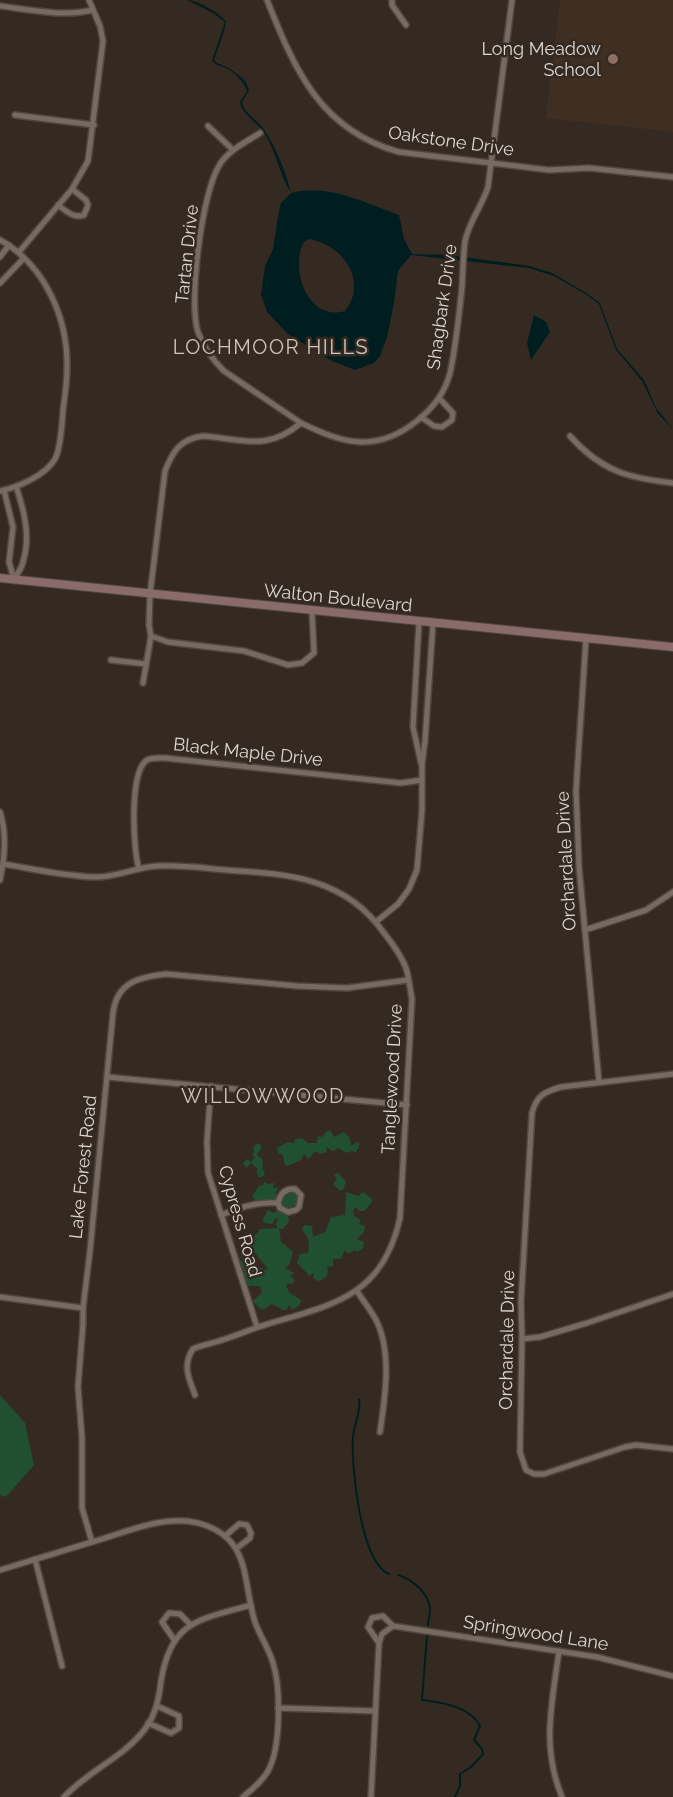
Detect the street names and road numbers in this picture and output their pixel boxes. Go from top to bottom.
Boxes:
street label: Oakstone Drive [387,121,516,160]
street label: Tartan Drive [171,203,202,304]
street label: Shagbark Drive [422,242,461,371]
street label: Walton Boulevard [263,579,413,616]
street label: Black Maple Drive [172,733,324,770]
street label: Orchardale Drive [551,790,580,931]
street label: Tanglewood Drive [377,1003,406,1155]
street label: Lake Forest Road [65,1094,100,1240]
street label: Cypress Road [215,1163,266,1279]
street label: Orchardale Drive [495,1270,518,1410]
street label: Springwood Lane [462,1611,611,1654]

